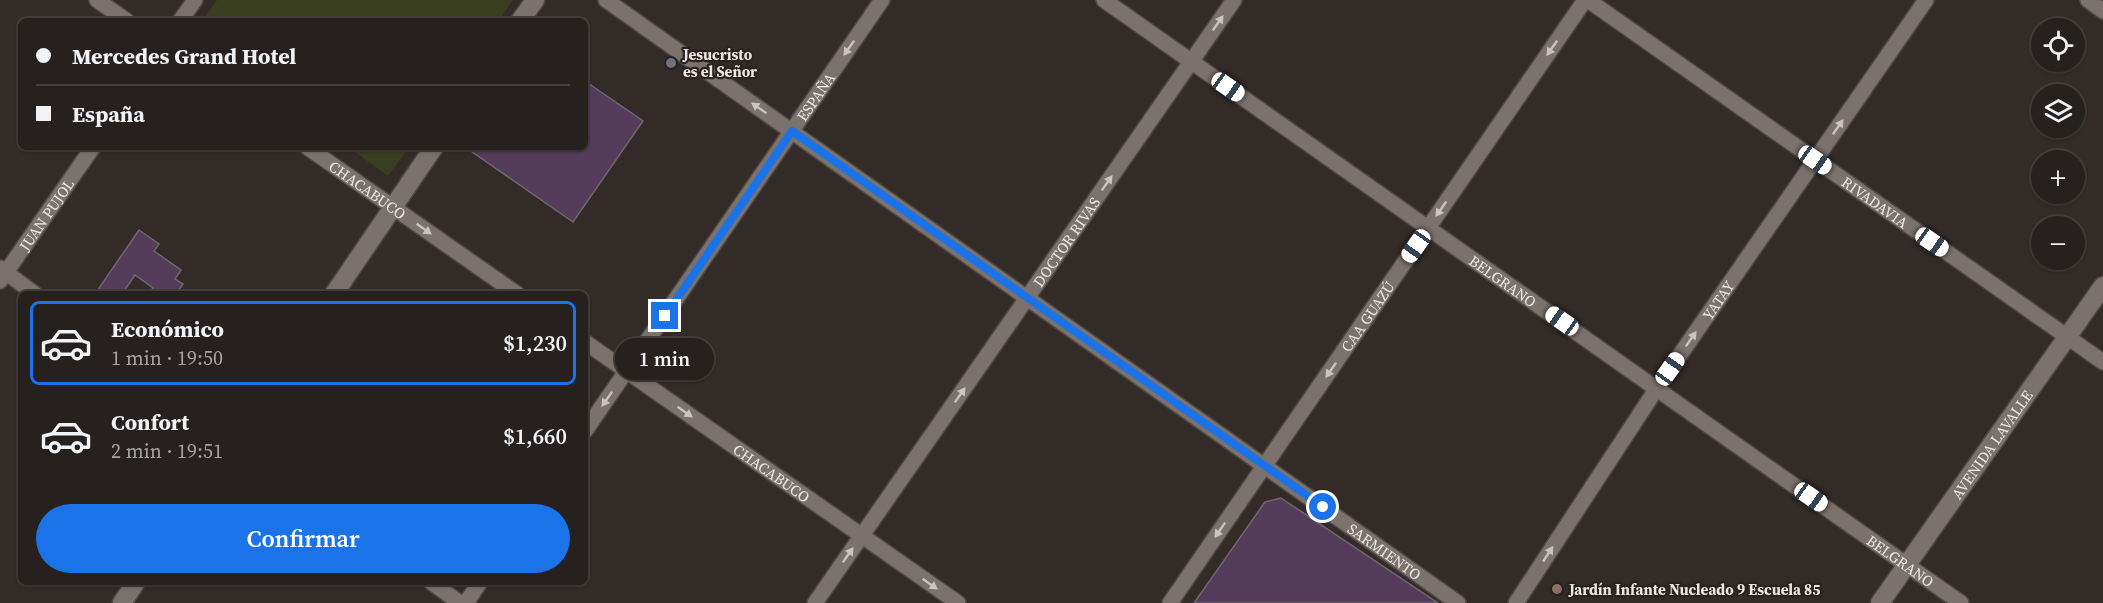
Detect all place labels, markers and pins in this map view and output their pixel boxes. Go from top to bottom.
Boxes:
place label: Jesucristo es el Señor [682,44,757,82]
marker: Jesucristo es el Señor [664,56,678,70]
place label: Jardín Infante Nucleado 9 Escuela 85 [1568,579,1820,600]
marker: Jardín Infante Nucleado 9 Escuela 85 [1550,582,1564,596]

